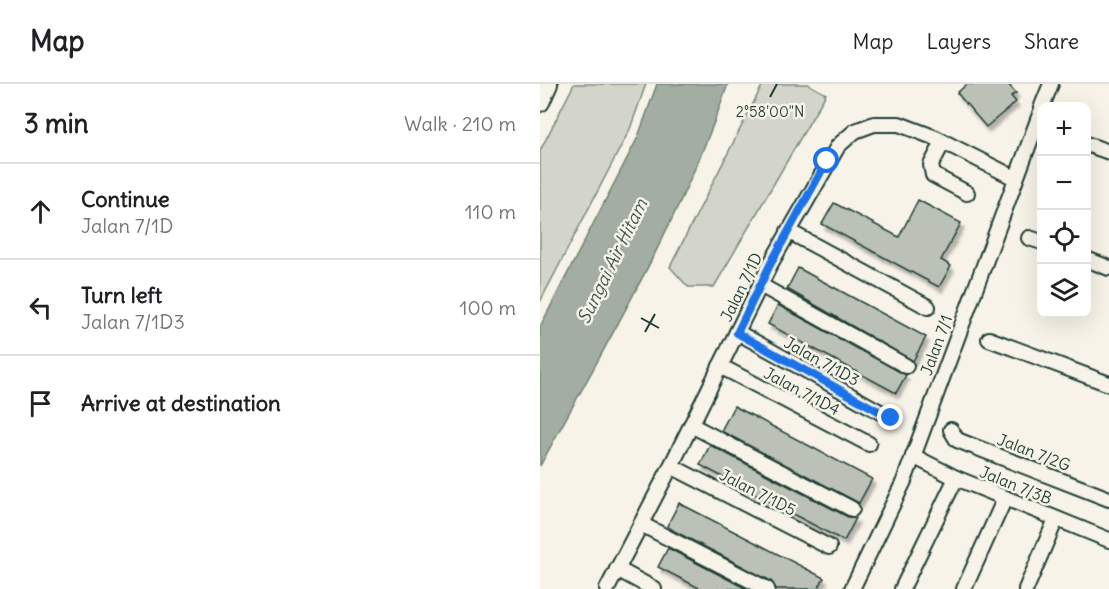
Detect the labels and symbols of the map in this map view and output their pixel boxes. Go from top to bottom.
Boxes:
text: 2°58'00"N [736,102,804,121]
route start [813,147,839,173]
water label: Sungai Air Hitam [572,194,653,327]
street label: Jalan 7/1D [716,249,766,325]
street label: Jalan 7/1 [916,312,956,378]
street label: Jalan 7/1D3 [781,332,863,390]
street label: Jalan 7/1D4 [761,363,843,419]
route end [877,404,903,430]
street label: Jalan 7/2G [995,429,1073,475]
street label: Jalan 7/3B [977,462,1055,508]
street label: Jalan 7/1D5 [716,464,800,520]

